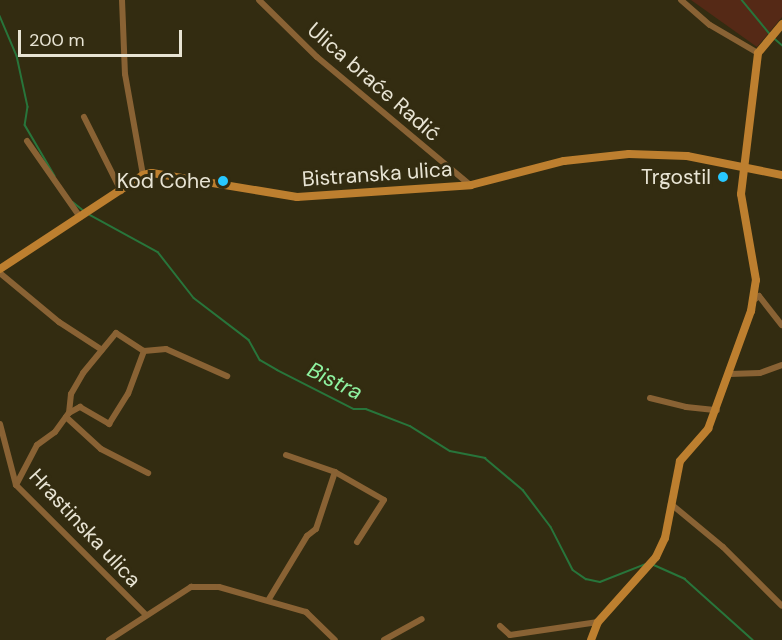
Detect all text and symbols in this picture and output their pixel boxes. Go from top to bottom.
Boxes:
street label: Ulica braće Radić [302,17,446,147]
scale bar [21,18,184,56]
text: 200 m [29,28,85,52]
street label: Bistranska ulica [301,156,453,192]
place label: Trgostil [641,164,711,190]
place label: Kod Cohe [117,168,211,194]
marker: Trgostil [716,170,730,184]
marker: Kod Cohe [216,174,230,188]
water label: Bistra [303,356,367,406]
street label: Hrastinska ulica [24,464,146,592]

